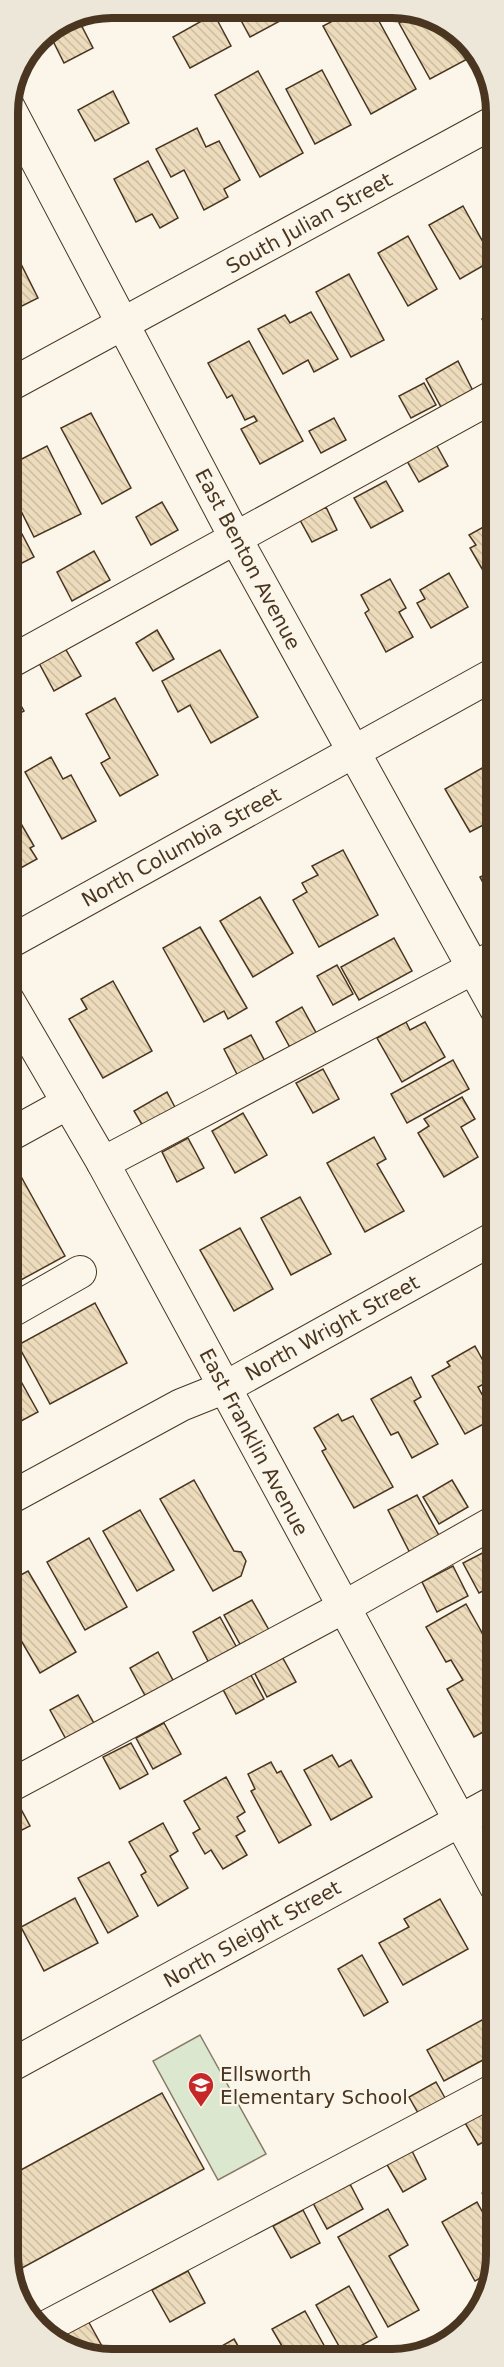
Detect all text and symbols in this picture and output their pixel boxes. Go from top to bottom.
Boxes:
street label: South Julian Street [222,167,396,279]
street label: East Benton Avenue [190,464,306,654]
street label: North Columbia Street [77,782,285,912]
street label: North Wright Street [241,1270,423,1386]
street label: East Franklin Avenue [194,1344,314,1540]
street label: North Sleight Street [159,1875,345,1993]
place label: Ellsworth Elementary School [220,2062,408,2109]
school or university icon: Ellsworth Elementary School [186,2070,216,2108]

